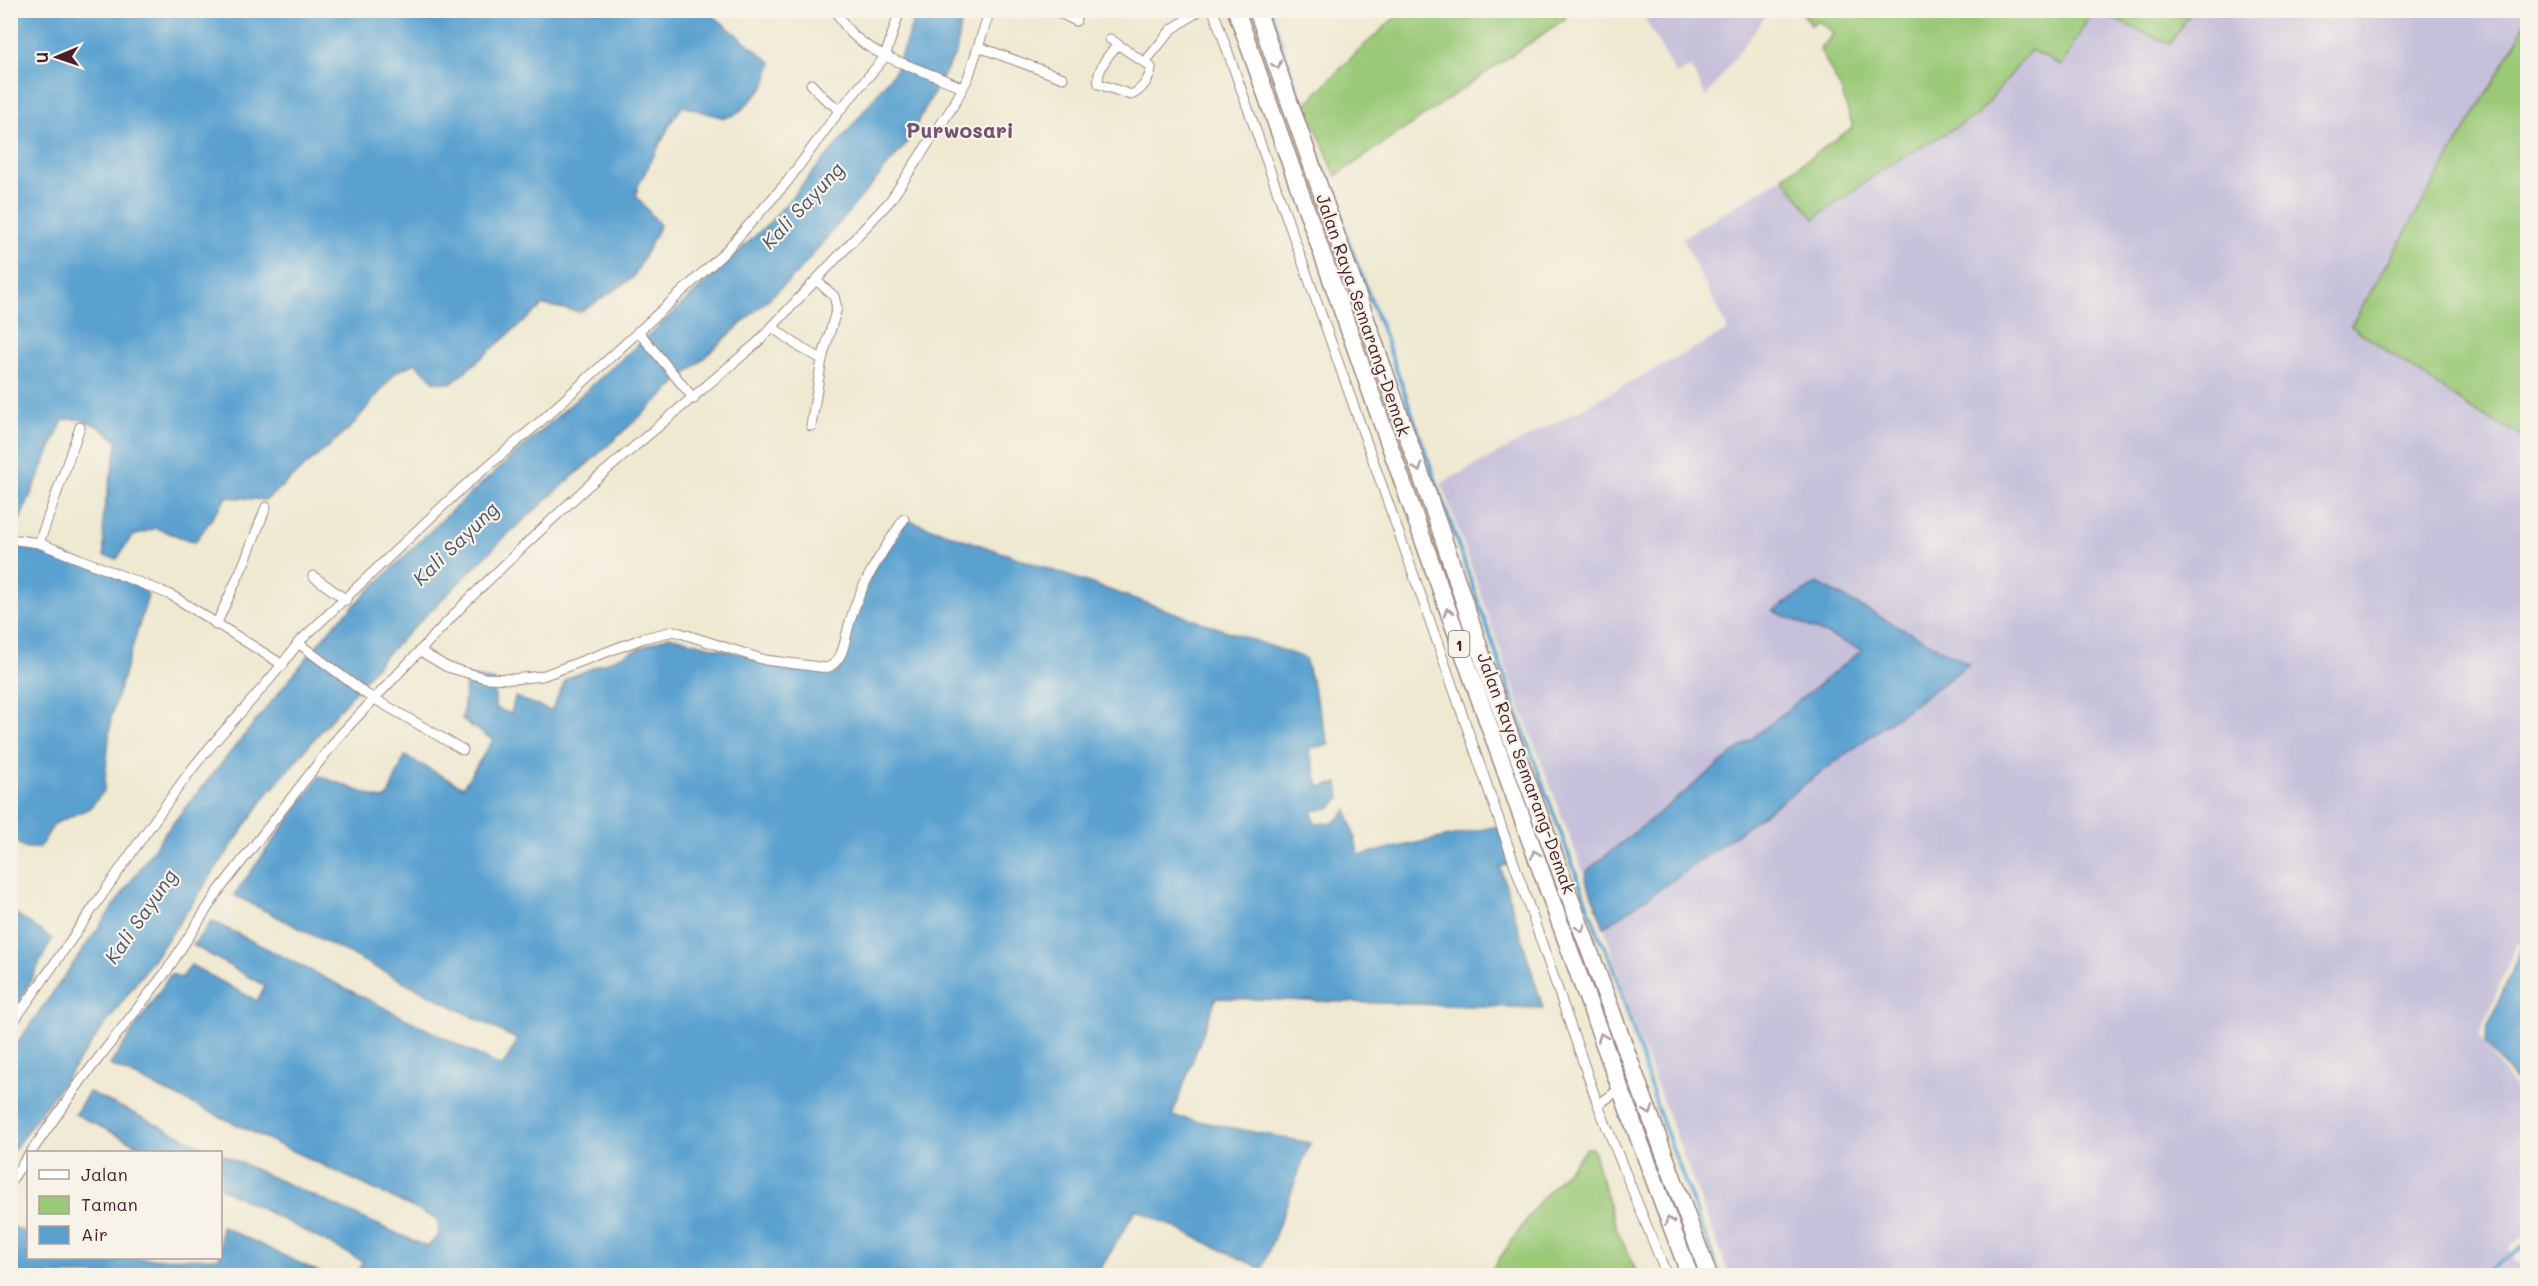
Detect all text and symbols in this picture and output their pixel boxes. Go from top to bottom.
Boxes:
north arrow [27,27,87,87]
text: U [31,52,52,64]
one-way arrow [1270,60,1283,70]
district label: Purwosari [906,116,1014,143]
water label: Kali Sayung [755,156,849,254]
street label: Jalan Raya Semarang-Demak [1311,190,1417,440]
one-way arrow [1410,462,1423,473]
water label: Kali Sayung [406,495,504,591]
one-way arrow [1442,607,1455,618]
road number: 1 [1448,631,1470,657]
street label: Jalan Raya Semarang-Demak [1472,649,1582,897]
one-way arrow [1530,850,1542,861]
water label: Kali Sayung [98,864,182,968]
one-way arrow [1574,923,1587,933]
one-way arrow [1597,1033,1610,1043]
one-way arrow [1641,1106,1654,1116]
legend [27,1151,222,1259]
text: Jalan [81,1162,128,1186]
text: Taman [81,1192,138,1216]
one-way arrow [1664,1216,1677,1226]
text: Air [81,1222,108,1246]

